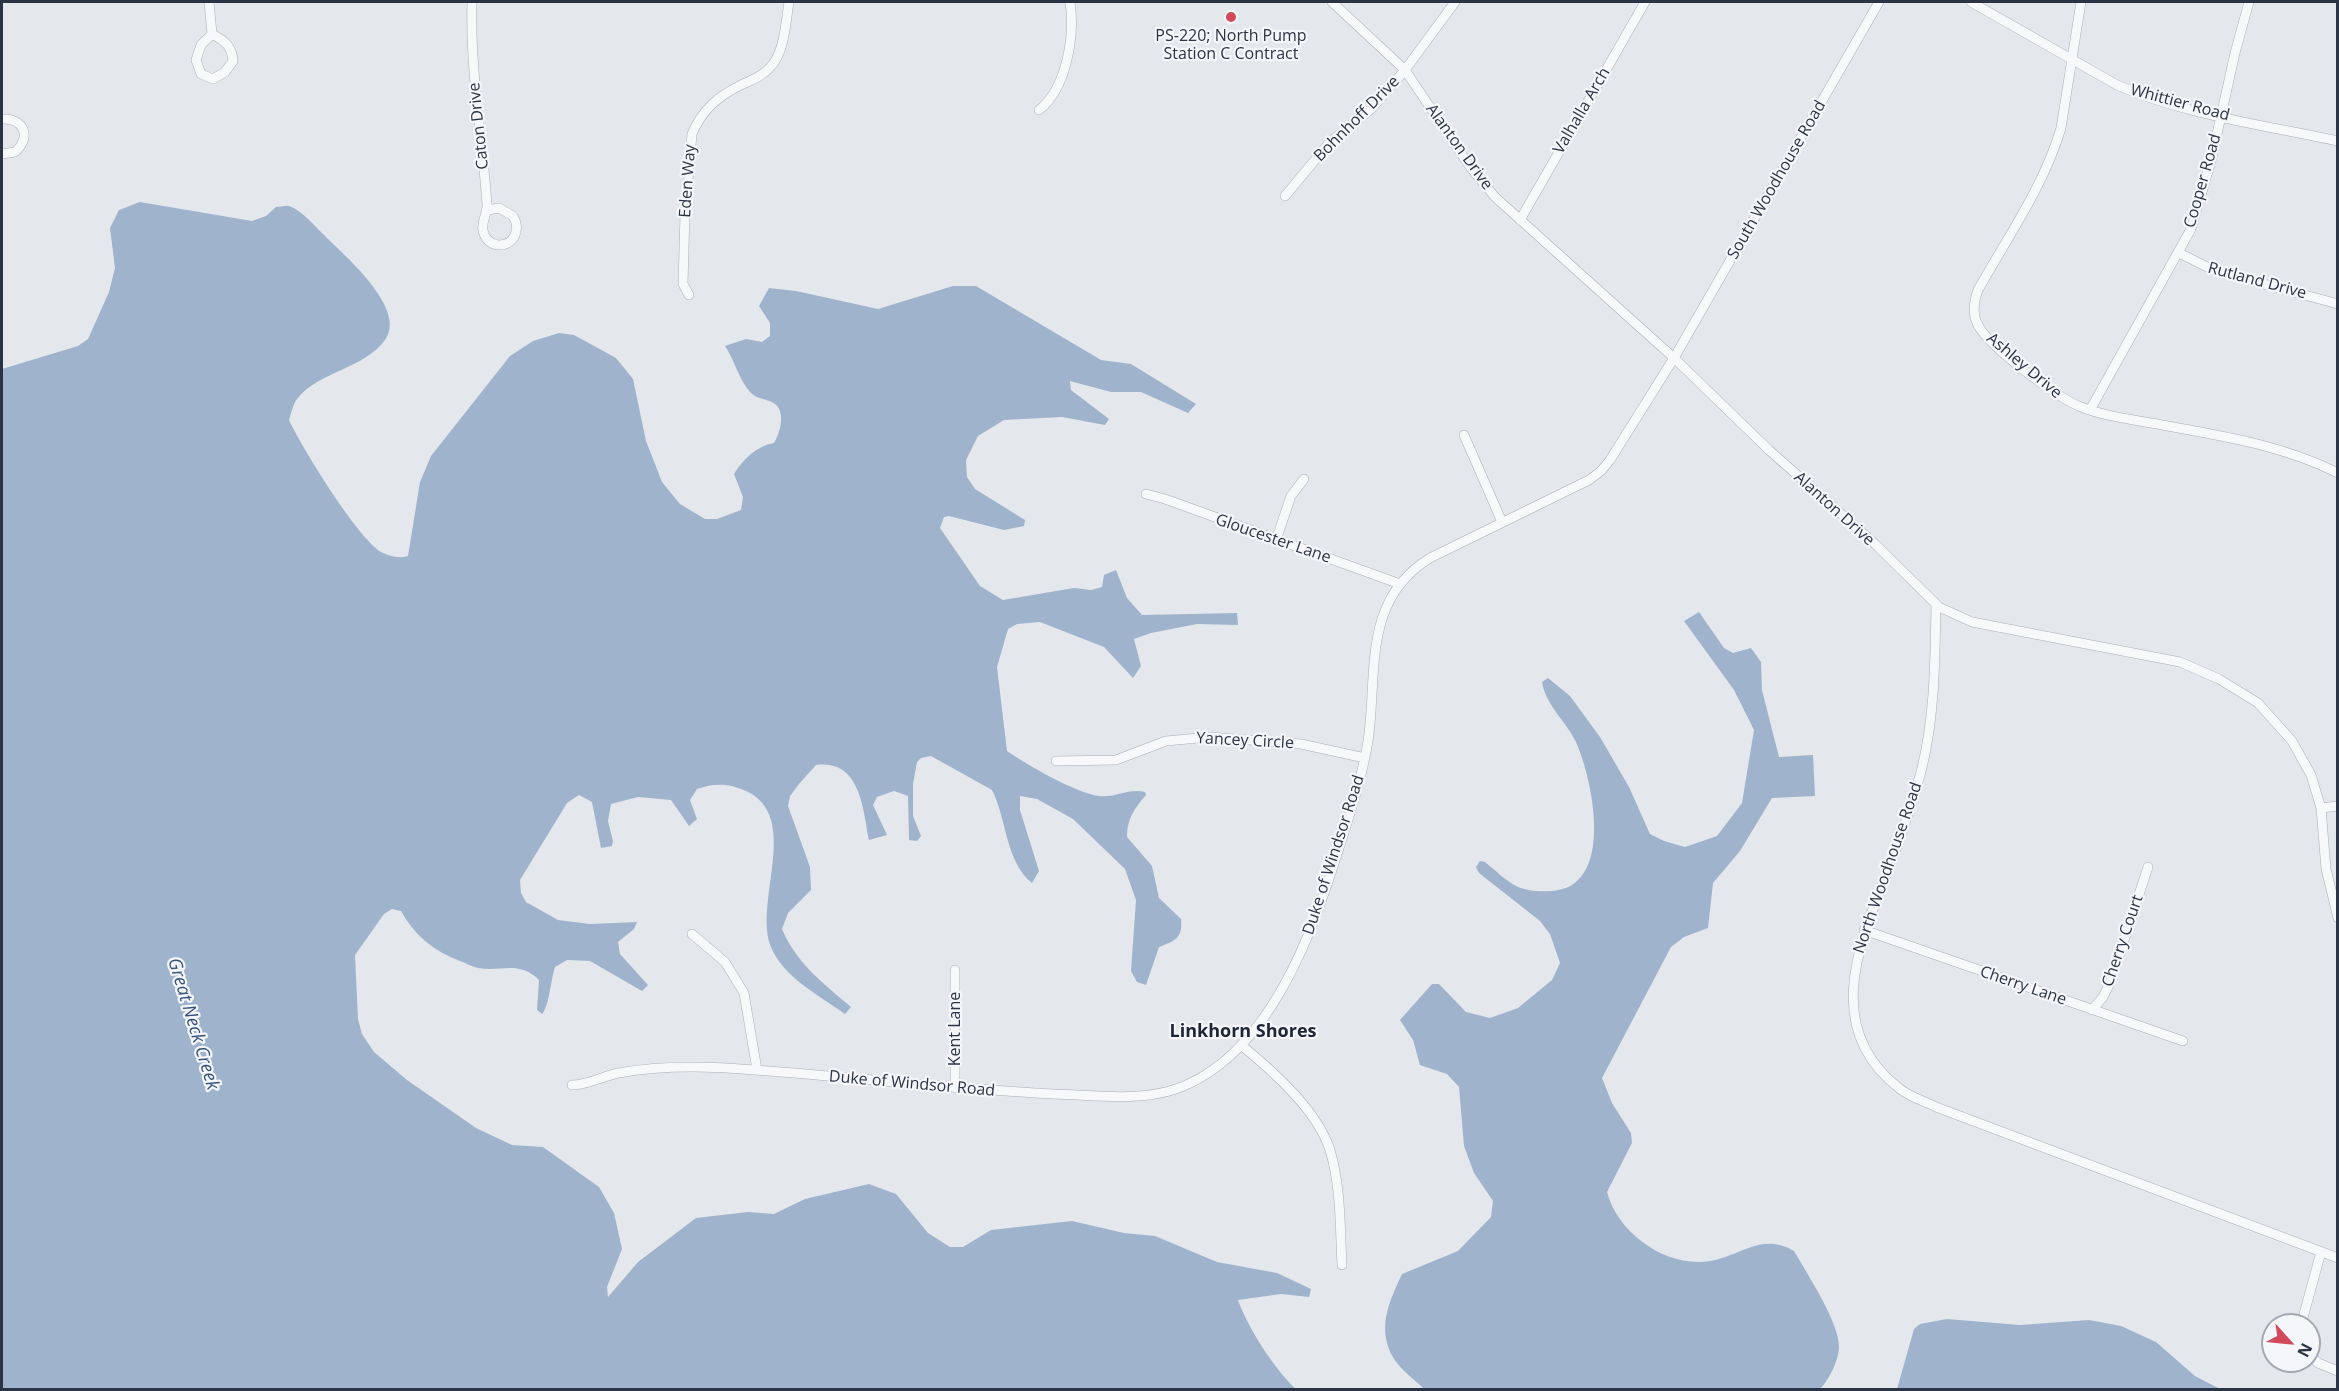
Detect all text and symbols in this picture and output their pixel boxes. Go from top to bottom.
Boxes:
marker: PS-220; North Pump Station C Contract [1224,10,1238,24]
place label: PS-220; North Pump Station C Contract [1155,26,1307,64]
street label: Valhalla Arch [1550,64,1614,158]
street label: Bohnhoff Drive [1310,72,1404,166]
street label: Whittier Road [2128,81,2232,125]
street label: Caton Drive [465,82,493,170]
street label: South Woodhouse Road [1724,97,1830,263]
street label: Alanton Drive [1421,100,1497,194]
street label: Cooper Road [2180,132,2226,230]
street label: Eden Way [676,144,700,218]
street label: Rutland Drive [2206,259,2308,303]
street label: Ashley Drive [1983,329,2065,403]
street label: Alanton Drive [1790,468,1878,550]
street label: Gloucester Lane [1213,510,1333,568]
street label: Yancey Circle [1196,729,1294,753]
street label: Duke of Windsor Road [1299,773,1369,937]
street label: North Woodhouse Road [1850,780,1926,956]
street label: Cherry Court [2098,893,2148,989]
water label: Great Neck Creek [163,955,223,1093]
street label: Cherry Lane [1977,962,2069,1010]
street label: Kent Lane [945,992,965,1066]
district label: Linkhorn Shores [1170,1021,1316,1043]
street label: Duke of Windsor Road [828,1067,996,1101]
north arrow [2261,1313,2321,1373]
text: N [2293,1339,2318,1361]

